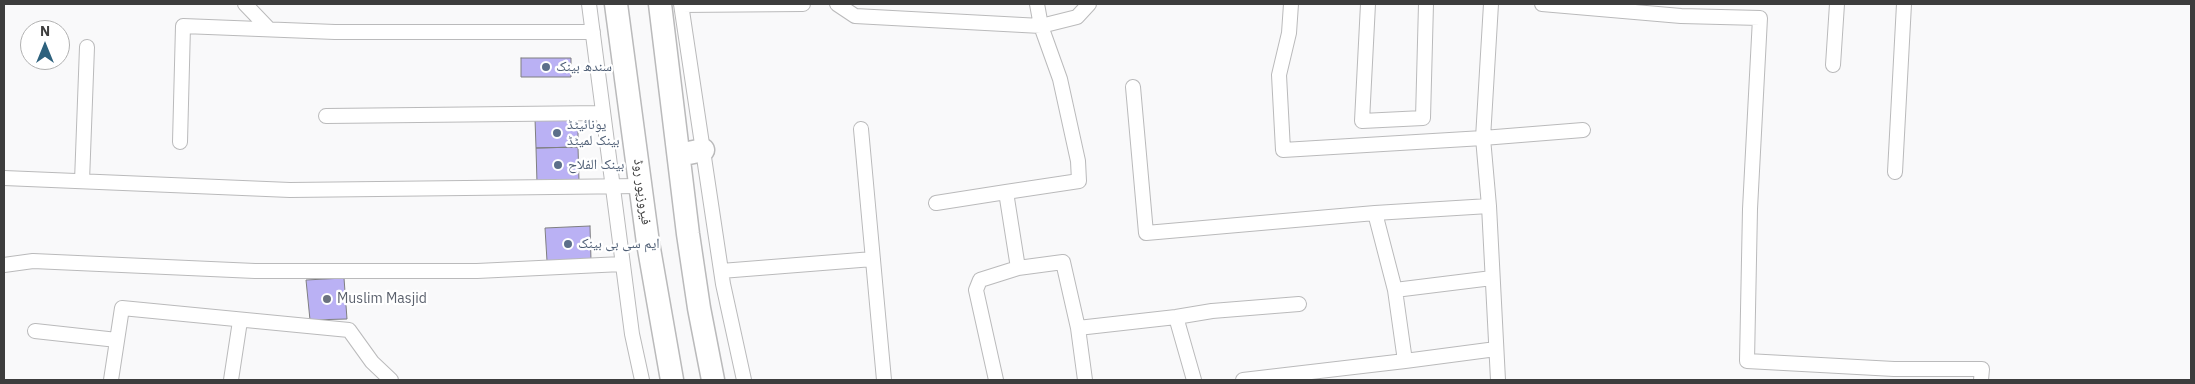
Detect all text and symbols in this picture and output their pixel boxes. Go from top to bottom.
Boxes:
north arrow [20,20,70,70]
text: N [40,22,50,40]
place label: سندھ بینک [556,59,612,75]
marker: سندھ بینک [540,61,552,73]
place label: یونائیٹڈ بینک لمیٹڈ [567,117,620,150]
marker: یونائیٹڈ بینک لمیٹڈ [551,127,563,139]
place label: بینک الفلاح [568,157,624,173]
street label: فیروزپور روڈ [630,158,654,226]
marker: بینک الفلاح [552,159,564,171]
place label: ایم سی بی بینک [578,236,660,252]
marker: ایم سی بی بینک [562,238,574,250]
place label: Muslim Masjid [337,291,427,307]
marker: Muslim Masjid [321,293,333,305]

